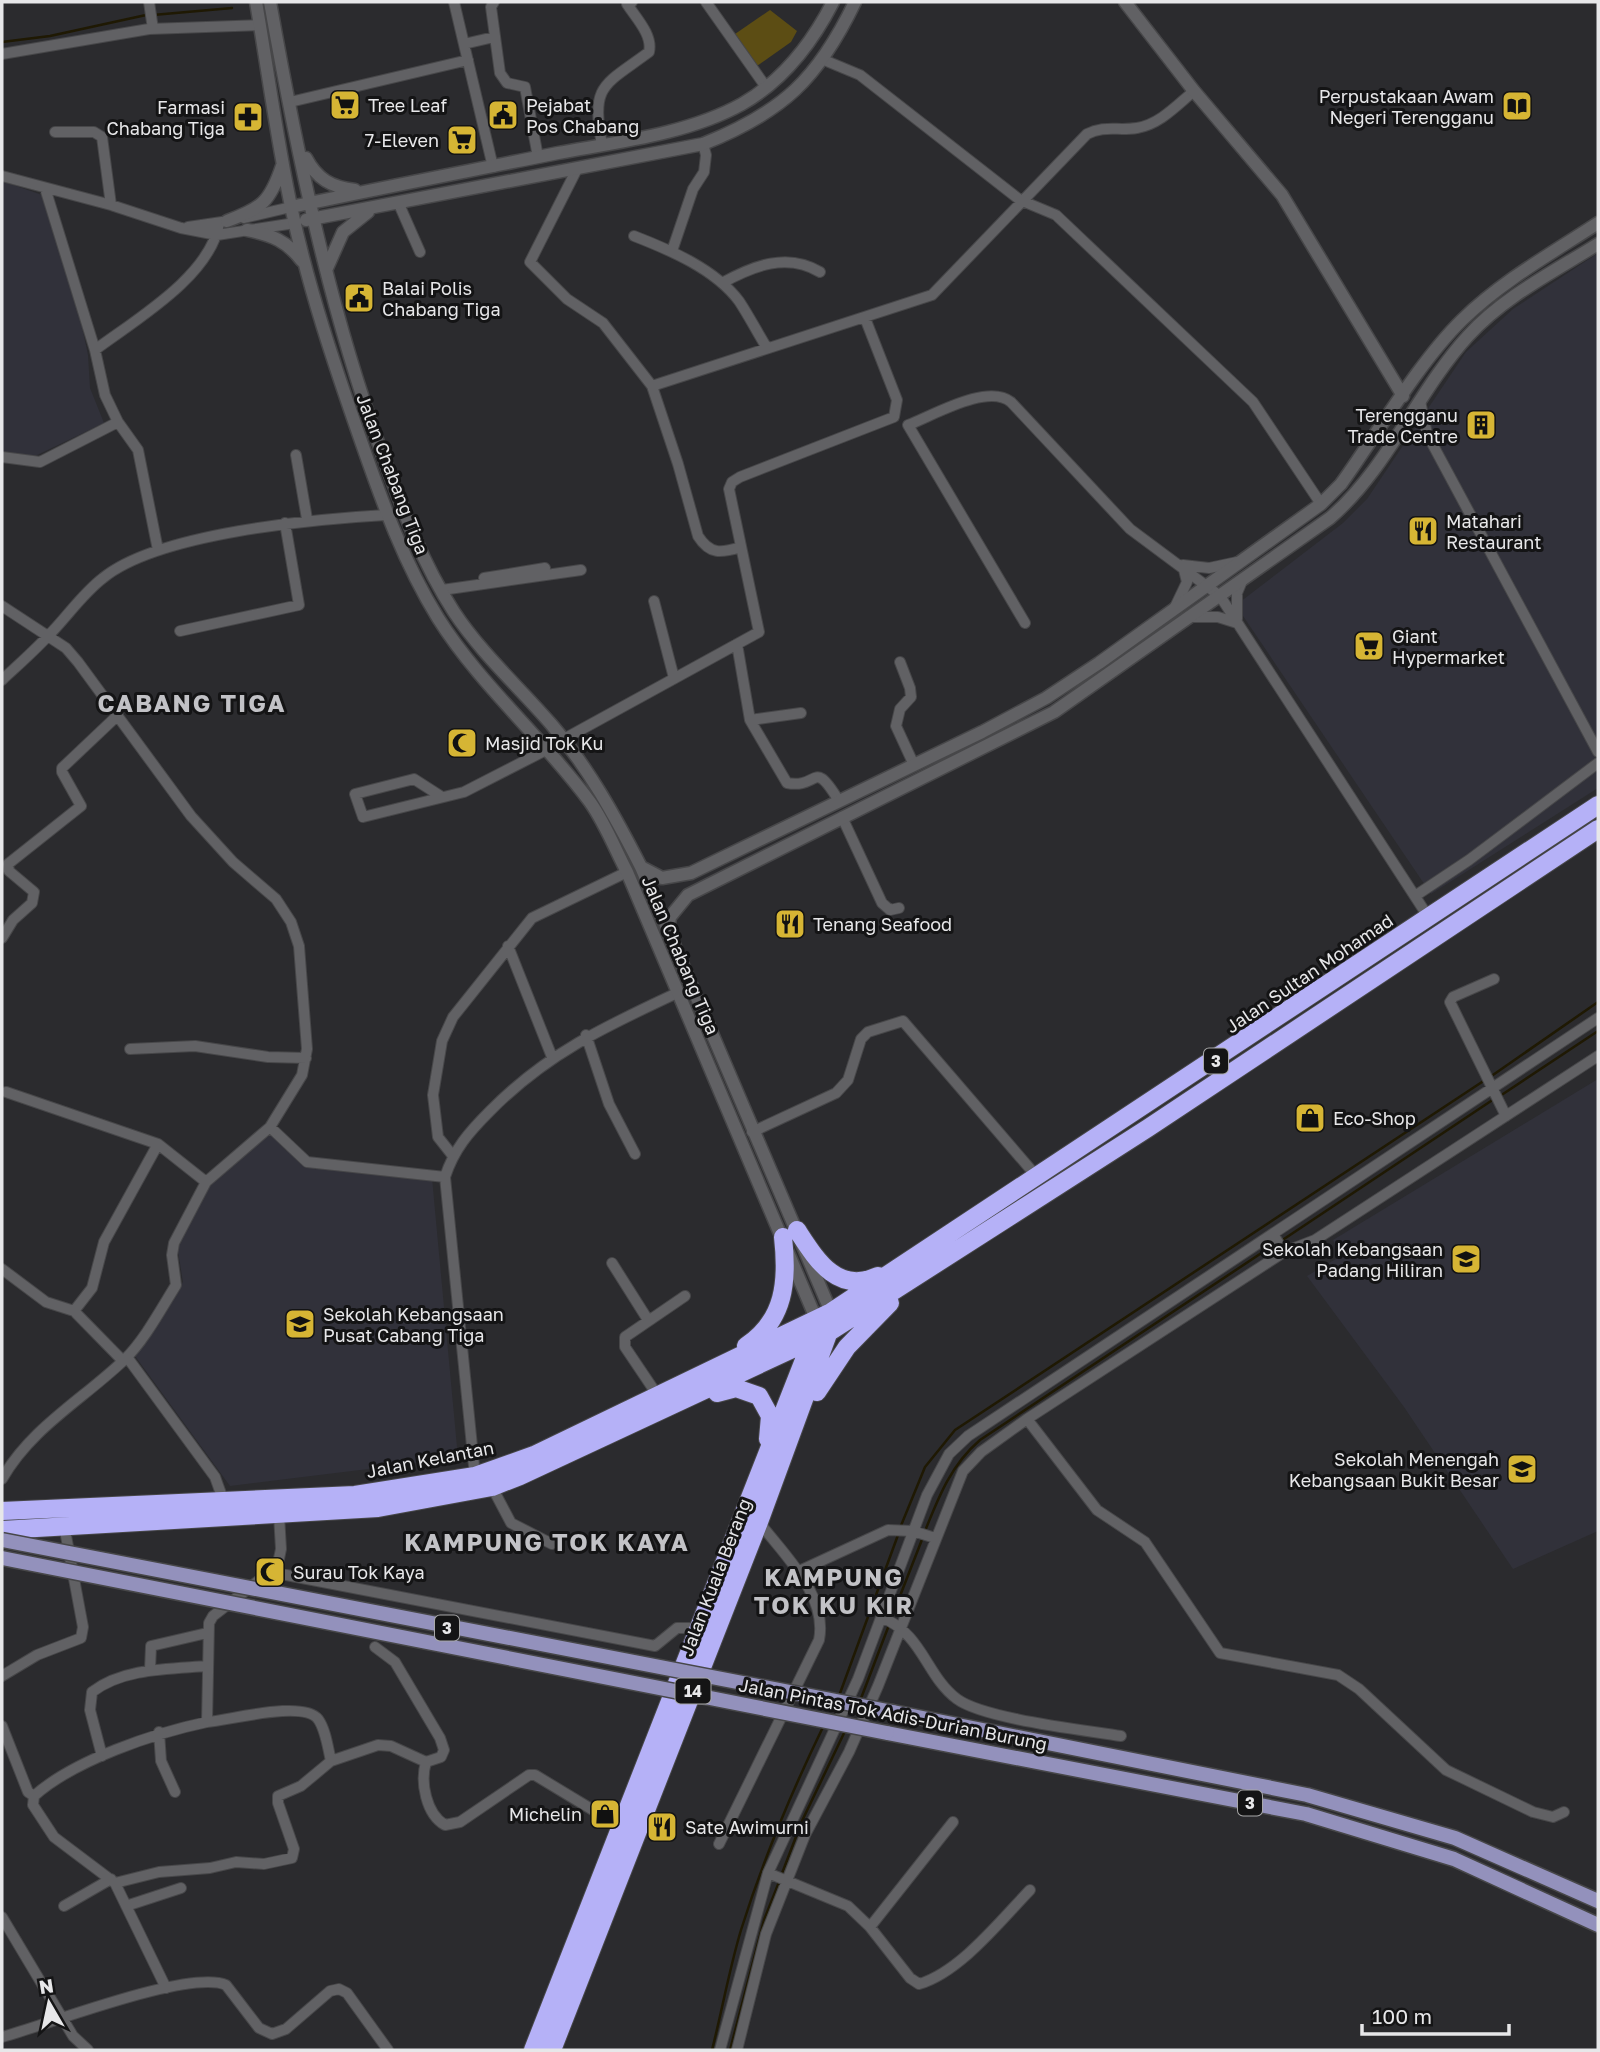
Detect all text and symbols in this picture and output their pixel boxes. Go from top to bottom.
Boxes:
place label: Perpustakaan Awam Negeri Terengganu [1319,85,1494,128]
supermarket icon: Tree Leaf [328,88,362,122]
library icon: Perpustakaan Awam Negeri Terengganu [1500,89,1534,123]
place label: Tree Leaf [368,94,447,116]
place label: Pejabat Pos Chabang [526,94,639,137]
place label: Farmasi Chabang Tiga [106,96,225,139]
public building icon: Pejabat Pos Chabang [486,98,520,132]
pharmacy icon: Farmasi Chabang Tiga [231,100,265,134]
supermarket icon: 7-Eleven [445,123,479,157]
place label: 7-Eleven [365,129,439,151]
place label: Balai Polis Chabang Tiga [382,277,501,320]
public building icon: Balai Polis Chabang Tiga [342,281,376,315]
street label: Jalan Chabang Tiga [352,391,434,557]
place label: Terengganu Trade Centre [1347,404,1458,447]
building icon: Terengganu Trade Centre [1464,408,1498,442]
place label: Matahari Restaurant [1446,510,1541,553]
restaurant icon: Matahari Restaurant [1406,514,1440,548]
place label: Giant Hypermarket [1392,625,1505,668]
supermarket icon: Giant Hypermarket [1352,629,1386,663]
district label: CABANG TIGA [98,688,286,717]
mosque icon: Masjid Tok Ku [445,726,479,760]
place label: Masjid Tok Ku [485,732,603,754]
street label: Jalan Chabang Tiga [638,872,724,1038]
restaurant icon: Tenang Seafood [773,907,807,941]
street label: Jalan Sultan Mohamad [1221,909,1397,1037]
place label: Tenang Seafood [813,913,952,935]
road number: 3 [1204,1049,1228,1074]
shop icon: Eco-Shop [1293,1101,1327,1135]
place label: Eco-Shop [1333,1107,1416,1129]
place label: Sekolah Kebangsaan Padang Hiliran [1262,1238,1443,1281]
school or university icon: Sekolah Kebangsaan Padang Hiliran [1449,1242,1483,1276]
place label: Sekolah Kebangsaan Pusat Cabang Tiga [323,1303,504,1346]
school or university icon: Sekolah Kebangsaan Pusat Cabang Tiga [283,1307,317,1341]
street label: Jalan Kelantan [364,1436,496,1482]
place label: Sekolah Menengah Kebangsaan Bukit Besar [1289,1448,1499,1491]
school or university icon: Sekolah Menengah Kebangsaan Bukit Besar [1505,1452,1539,1486]
street label: Jalan Kuala Berang [675,1495,755,1659]
district label: KAMPUNG TOK KAYA [404,1527,690,1556]
mosque icon: Surau Tok Kaya [253,1555,287,1589]
place label: Surau Tok Kaya [293,1561,425,1583]
district label: KAMPUNG TOK KU KIR [754,1562,914,1619]
road number: 3 [435,1616,459,1640]
street label: Jalan Pintas Tok Adis-Durian Burung [737,1673,1049,1755]
road number: 14 [676,1679,710,1704]
road number: 3 [1238,1790,1262,1815]
shop icon: Michelin [588,1797,622,1831]
place label: Michelin [509,1803,582,1825]
restaurant icon: Sate Awimurni [645,1810,679,1844]
place label: Sate Awimurni [685,1816,809,1838]
north arrow [14,1968,84,2038]
text: N [37,1973,55,1998]
scale bar [1362,1993,1509,2037]
text: 100 m [1372,2003,1432,2029]

